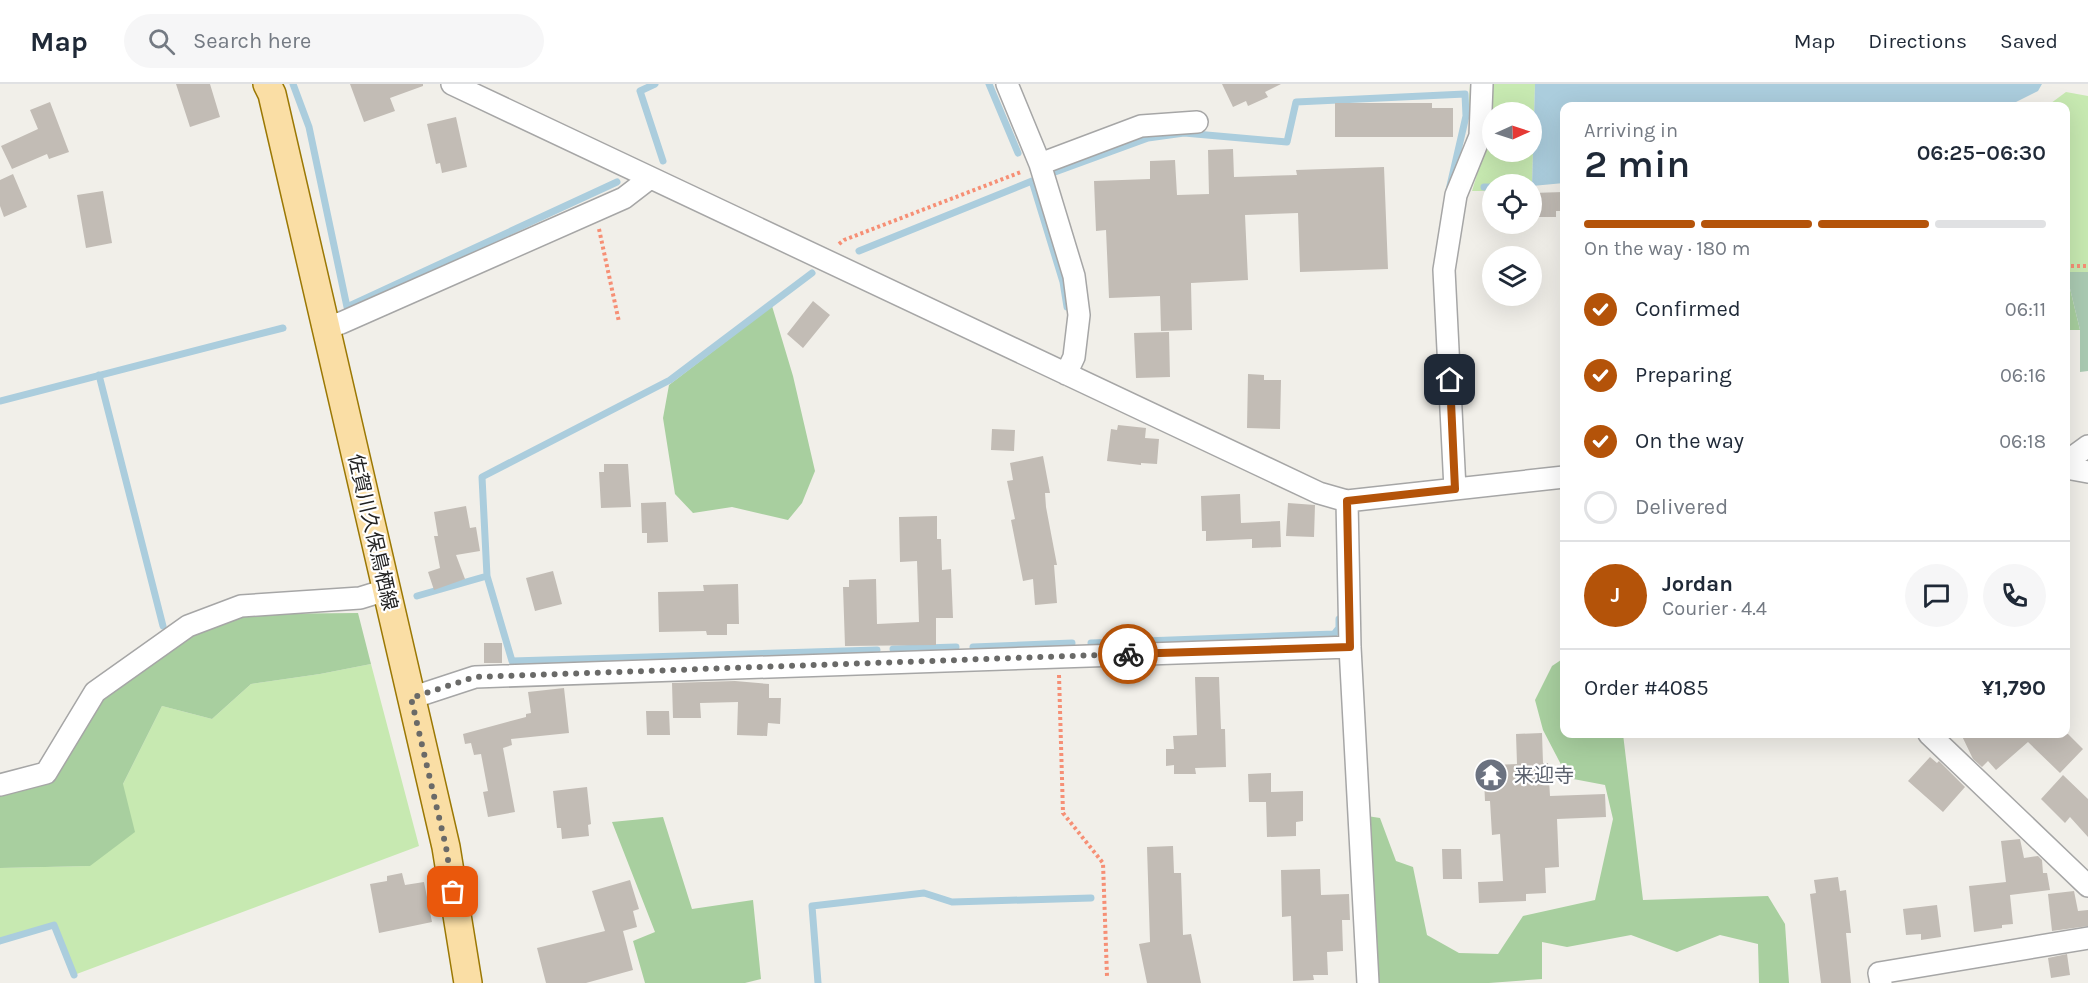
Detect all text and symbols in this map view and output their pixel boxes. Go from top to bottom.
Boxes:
search box [124,14,544,68]
text: Map [30,25,88,58]
icon: search [145,25,178,58]
text: Search here [193,28,311,54]
text: Map [1794,29,1835,53]
text: Directions [1868,29,1967,53]
text: Saved [2000,29,2058,53]
north arrow [1482,102,1542,162]
map controls [1482,102,1542,306]
text: Arriving in [1584,119,1678,142]
text: 06:25–06:30 [1917,140,2046,166]
text: 2 min [1584,141,1690,187]
button: locate [1482,174,1542,234]
text: On the way · 180 m [1584,237,1750,260]
button: layers [1482,246,1542,306]
icon: check [1584,293,1617,326]
text: Confirmed [1635,296,1741,322]
text: 06:11 [2005,298,2046,321]
pin [1424,354,1475,405]
icon: check [1584,359,1617,392]
text: Preparing [1635,362,1732,388]
icon: home [1433,363,1466,396]
text: 06:16 [2000,364,2046,387]
icon: check [1584,425,1617,458]
text: On the way [1635,428,1744,454]
text: 06:18 [1999,430,2046,453]
street label: 佐賀川久保鳥栖線 [343,452,402,613]
text: Delivered [1635,494,1728,520]
button: chat [1905,564,1968,627]
button: phone [1983,564,2046,627]
text: Jordan [1662,571,1733,597]
text: J [1611,582,1620,608]
text: Courier · 4.4 [1662,597,1767,620]
courier [1098,624,1158,684]
icon: bike [1112,638,1145,671]
text: Order #4085 [1584,675,1709,701]
text: ¥1,790 [1981,675,2046,701]
temple icon: 来迎寺 [1473,757,1509,793]
place label: 来迎寺 [1514,764,1574,787]
pin [427,866,478,917]
icon: bag [436,875,469,908]

